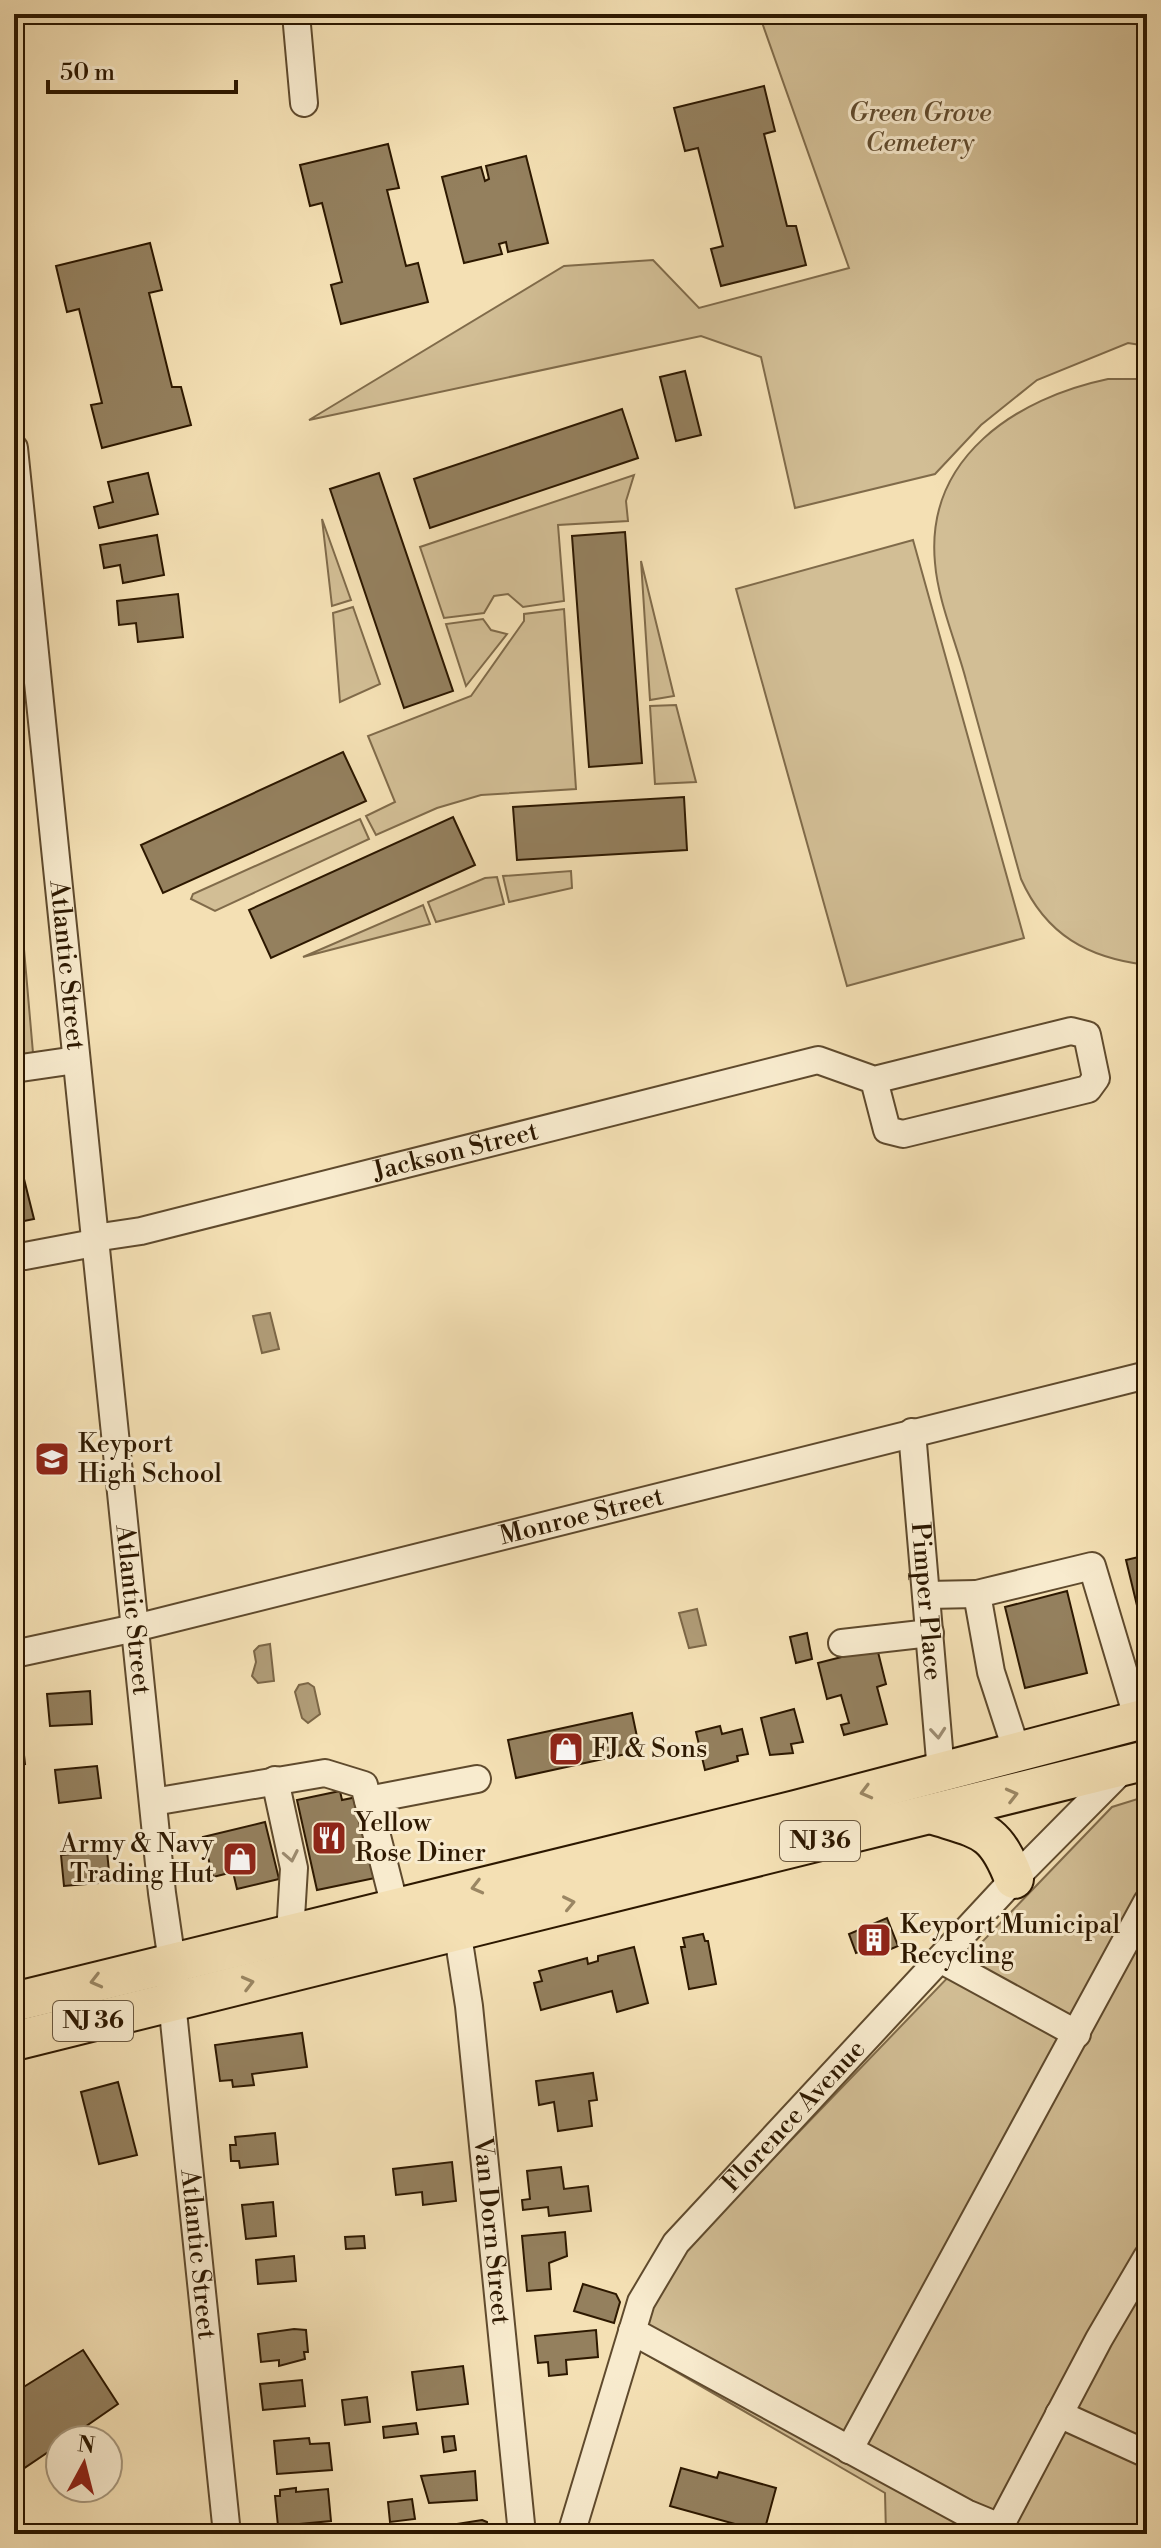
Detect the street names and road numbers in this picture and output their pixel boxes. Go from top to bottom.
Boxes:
street label: Atlantic Street [42,878,92,1052]
street label: Jackson Street [369,1115,542,1188]
street label: Monroe Street [496,1480,667,1552]
street label: Pimper Place [904,1521,949,1682]
street label: Atlantic Street [108,1522,158,1696]
road number: NJ 36 [780,1821,860,1861]
road number: NJ 36 [53,2001,133,2041]
street label: Florence Avenue [715,2033,872,2199]
street label: Van Dorn Street [466,2135,517,2326]
street label: Atlantic Street [173,2167,223,2341]

